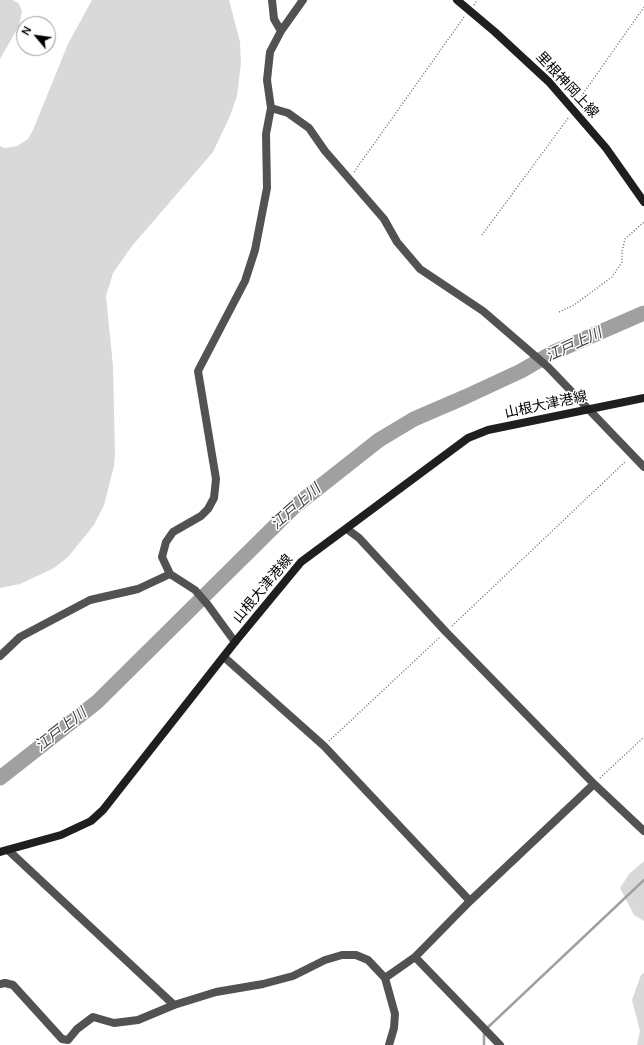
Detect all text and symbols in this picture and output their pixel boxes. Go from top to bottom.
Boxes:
north arrow [16,16,56,56]
text: N [17,23,34,38]
street label: 里根神岡上線 [532,49,602,121]
water label: 江戸上川 [543,324,605,366]
street label: 山根大津港線 [503,388,589,422]
water label: 江戸上川 [267,481,325,533]
street label: 山根大津港線 [230,551,296,627]
water label: 江戸上川 [32,704,90,756]

